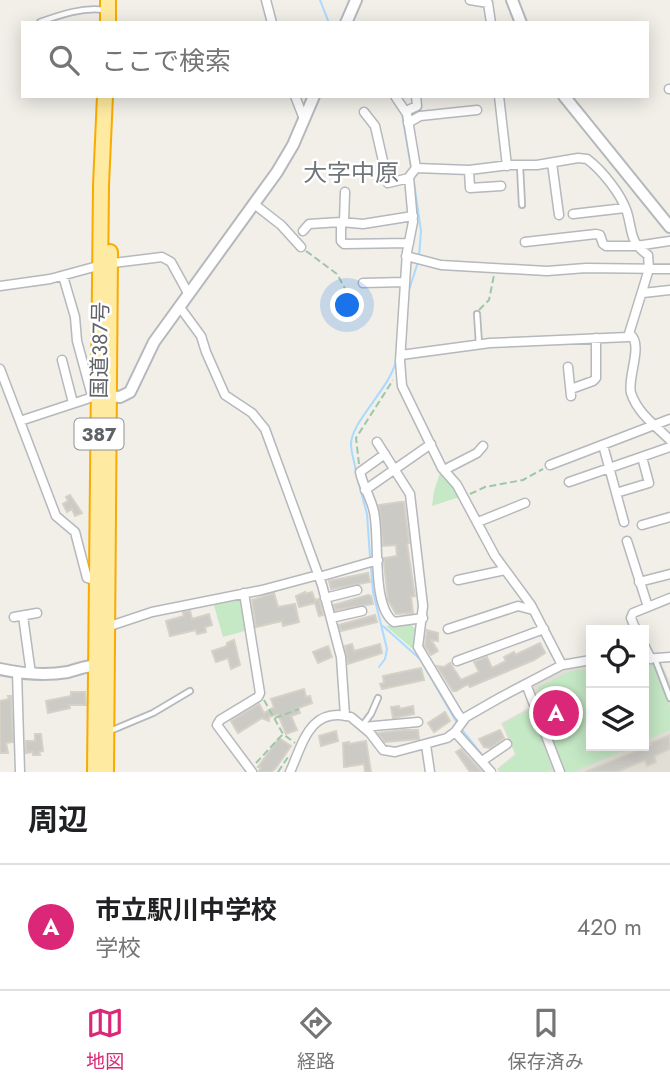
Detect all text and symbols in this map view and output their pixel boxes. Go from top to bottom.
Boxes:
search box [21,21,649,98]
icon: search [45,41,83,79]
text: ここで検索 [101,42,231,80]
district label: 大字中原 [303,155,399,190]
your location [330,288,364,322]
street label: 国道387号 [84,301,116,399]
road number: 387 [74,418,124,449]
map controls [586,625,649,751]
button: locate [586,625,649,688]
pin: A [533,687,579,739]
button: layers [586,688,649,751]
text: 周辺 [28,798,88,841]
text: 市立駅川中学校 [95,891,277,929]
text: A [43,910,59,944]
text: 420 m [577,910,642,944]
text: 学校 [95,931,141,965]
tab: 地図 [86,1004,124,1075]
tab: 経路 [297,1004,335,1075]
tab: 保存済み [508,1004,584,1075]

